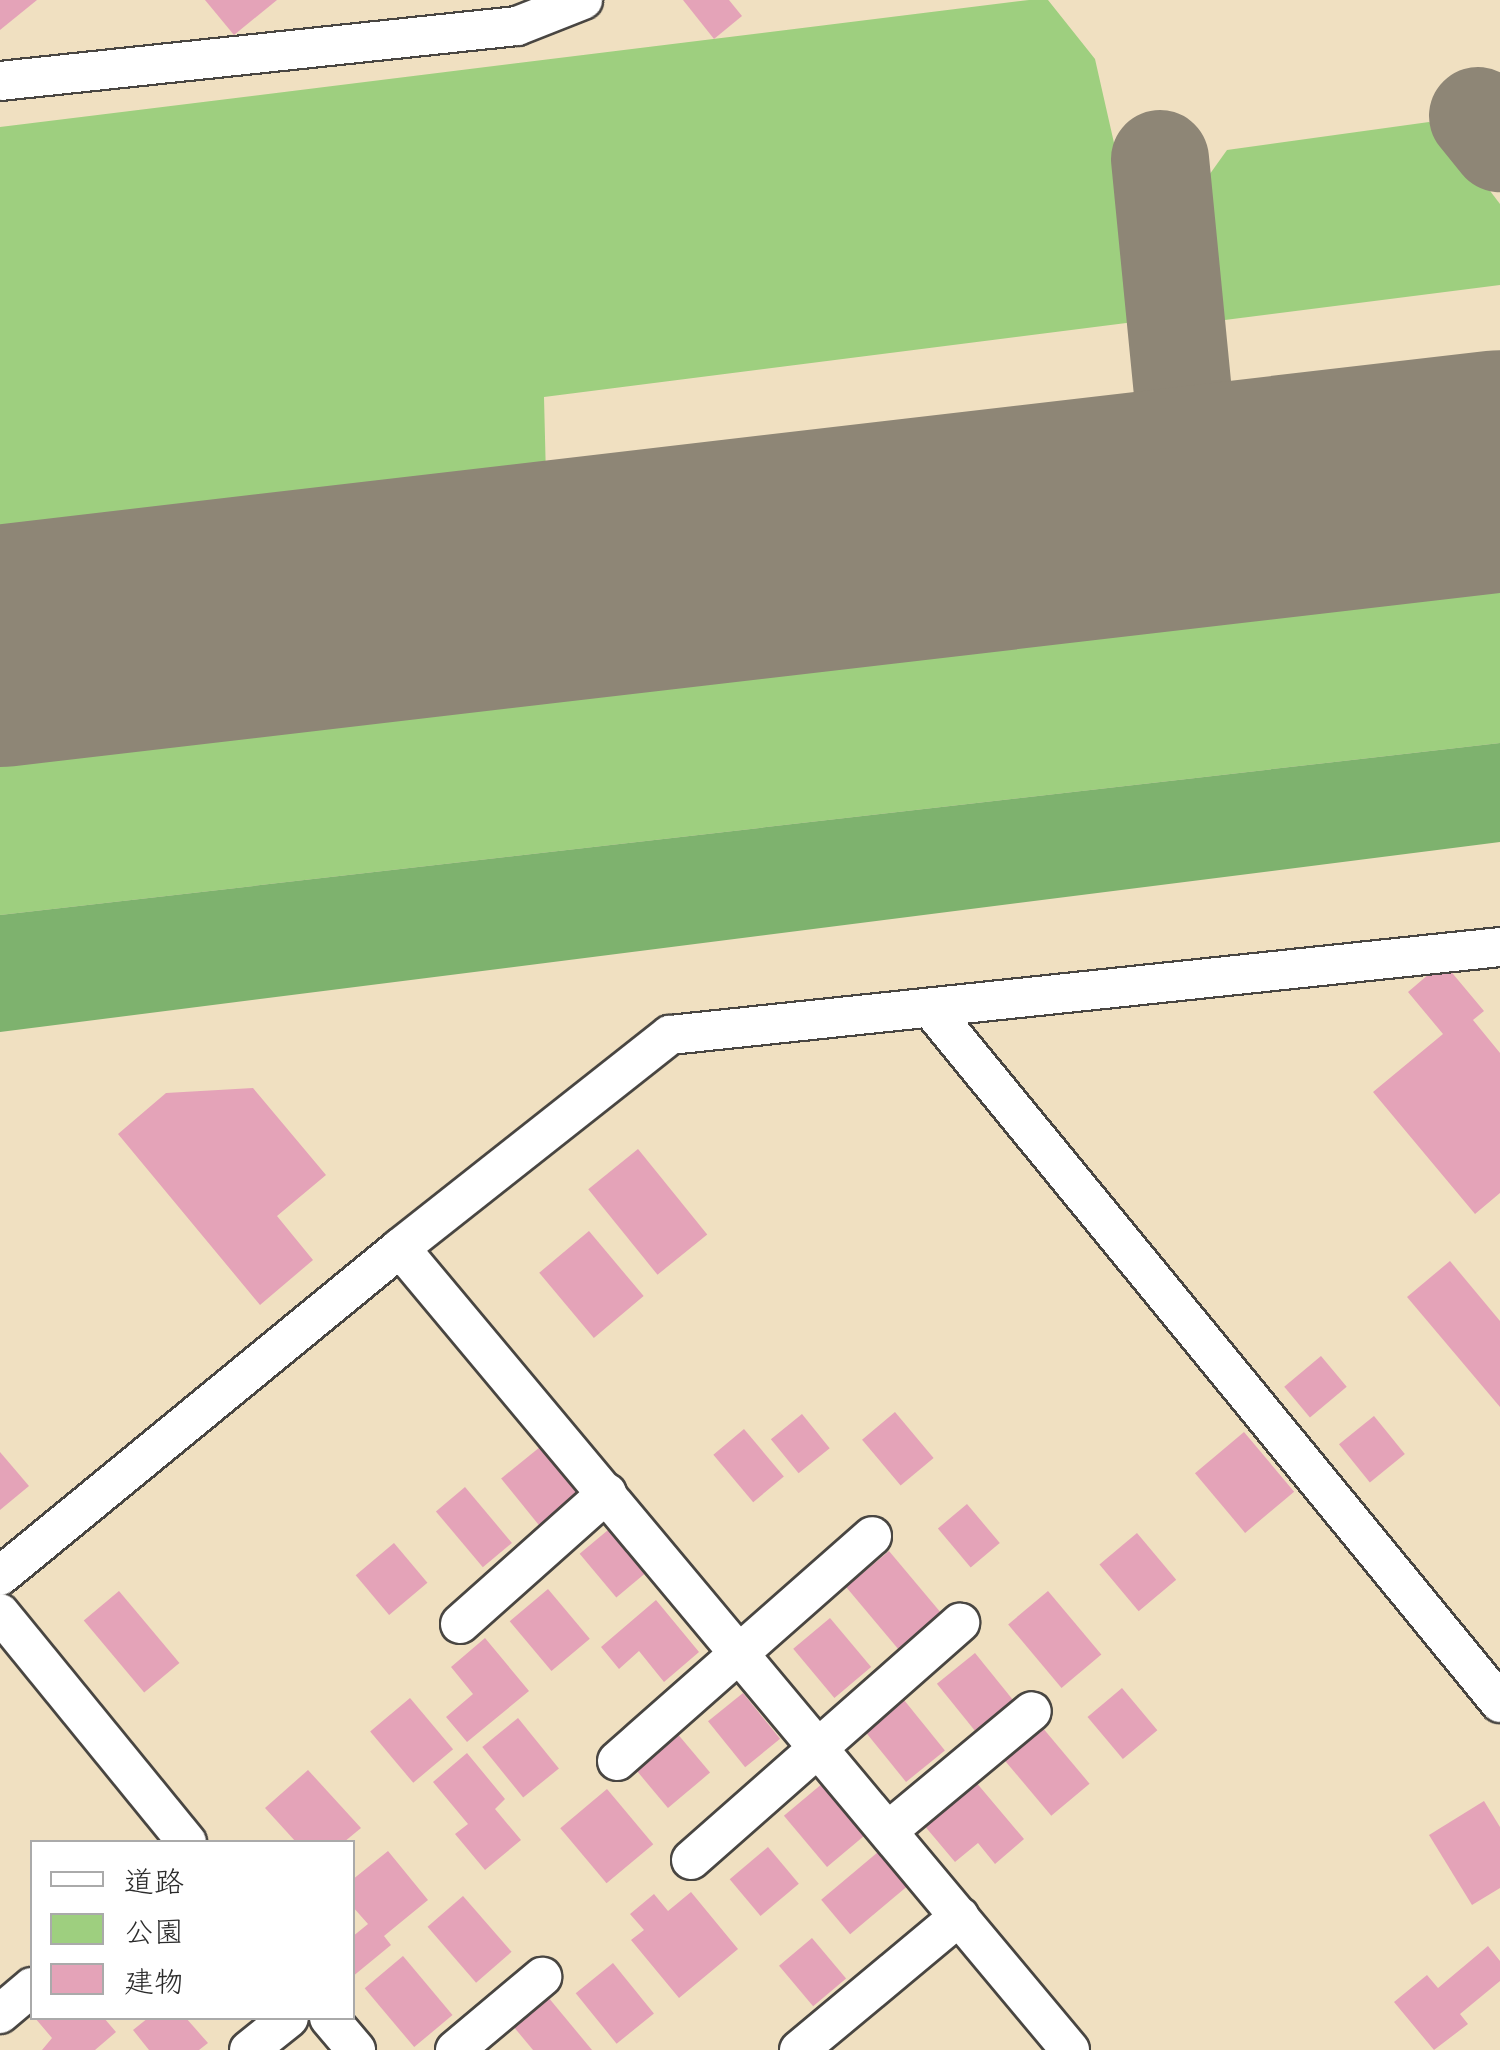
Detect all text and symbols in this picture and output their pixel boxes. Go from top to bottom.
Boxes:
legend [30,1840,355,2020]
text: 道路 [124,1865,184,1901]
text: 公園 [124,1915,184,1951]
text: 建物 [124,1965,184,2001]

